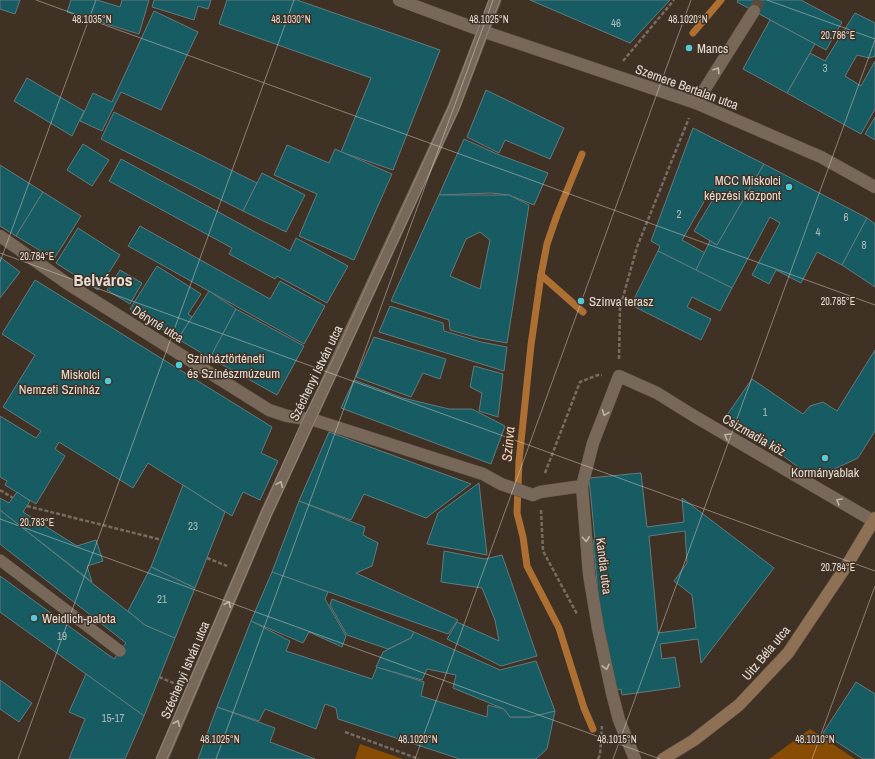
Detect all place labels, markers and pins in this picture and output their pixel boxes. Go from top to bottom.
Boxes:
place label: Mancs [697,40,728,57]
marker: Mancs [684,43,694,53]
place label: MCC Miskolci képzési központ [704,172,781,204]
marker: MCC Miskolci képzési központ [784,182,794,192]
place label: Szinva terasz [589,293,654,310]
marker: Szinva terasz [576,296,586,306]
place label: Színháztörténeti és Színészmúzeum [187,350,280,382]
marker: Színháztörténeti és Színészmúzeum [174,360,184,370]
place label: Miskolci Nemzeti Színház [19,366,100,398]
marker: Miskolci Nemzeti Színház [103,376,113,386]
marker: Kormányablak [820,453,830,463]
place label: Kormányablak [791,464,860,481]
place label: Weidlich-palota [42,610,116,627]
marker: Weidlich-palota [29,613,39,623]

